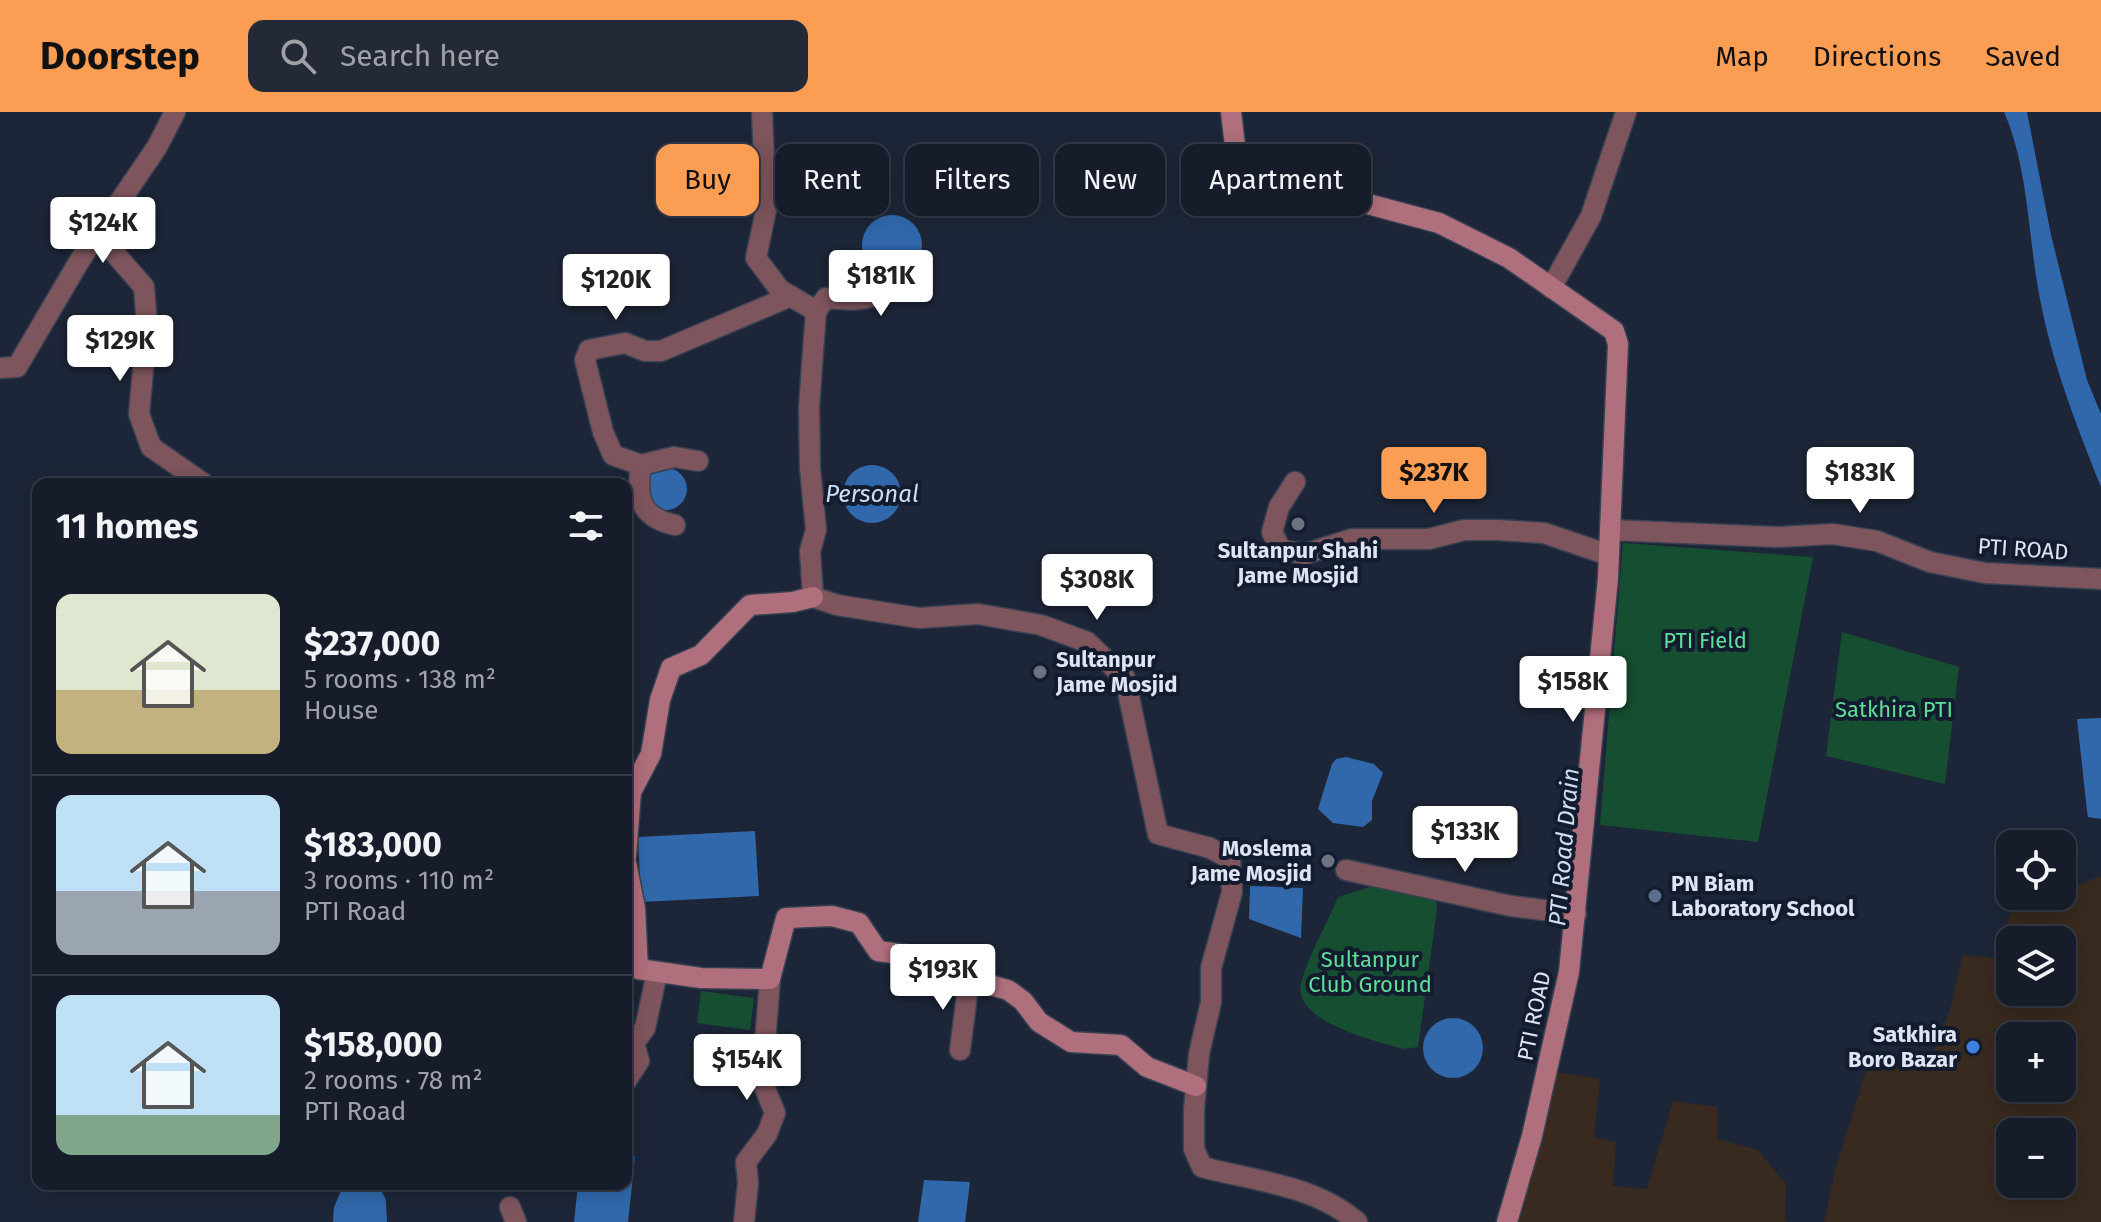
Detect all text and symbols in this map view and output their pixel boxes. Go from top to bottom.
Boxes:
search box [248,20,808,92]
text: Doorstep [40,33,200,79]
icon: search [276,34,320,78]
text: Search here [340,38,500,74]
text: Map [1715,40,1769,73]
text: Directions [1813,40,1941,73]
text: Saved [1985,40,2061,73]
chip: Buy [656,144,759,216]
chip: Rent [775,144,889,216]
chip: Filters [905,144,1039,216]
chip: New [1055,144,1165,216]
chip: Apartment [1181,144,1371,216]
pin: $124K [47,197,159,265]
text: $124K [68,207,138,238]
pin: $181K [825,250,937,318]
pin: $120K [560,254,672,322]
text: $181K [847,260,915,291]
text: $120K [581,264,651,295]
pin: $129K [64,315,176,383]
text: $129K [85,325,155,356]
pin: $237K [1378,447,1490,515]
pin: $183K [1804,447,1916,515]
text: $237K [1399,457,1469,488]
text: $183K [1825,457,1895,488]
water label: Personal [825,480,919,508]
icon: filters [564,504,608,548]
text: 11 homes [56,506,198,547]
marker: Sultanpur Shahi Jame Mosjid [1289,515,1307,533]
street label: PTI ROAD [1977,532,2069,566]
place label: Sultanpur Shahi Jame Mosjid [1218,537,1378,589]
pin: $308K [1041,554,1153,622]
text: $308K [1060,564,1134,595]
text: $237,000 [304,623,441,664]
icon: home [120,626,216,722]
park label: PTI Field [1663,627,1747,654]
place label: Sultanpur Jame Mosjid [1055,646,1177,698]
pin: $158K [1517,656,1629,724]
marker: Sultanpur Jame Mosjid [1031,663,1049,681]
text: 5 rooms · 138 m² [304,664,496,695]
text: $158K [1538,666,1608,697]
text: House [304,695,378,726]
park label: Satkhira PTI [1835,696,1953,723]
water label: PTI Road Drain [1543,767,1585,927]
pin: $133K [1409,806,1521,874]
text: $133K [1431,816,1499,847]
text: $183,000 [304,824,442,865]
icon: home [120,827,216,923]
map controls [1996,830,2076,1198]
button: locate [1996,830,2076,910]
place label: Moslema Jame Mosjid [1190,835,1312,887]
marker: Moslema Jame Mosjid [1319,852,1337,870]
text: 3 rooms · 110 m² [304,865,494,896]
place label: PN Biam Laboratory School [1671,870,1855,922]
marker: PN Biam Laboratory School [1646,887,1664,905]
text: PTI Road [304,896,406,927]
button: layers [1996,926,2076,1006]
pin: $193K [887,944,999,1012]
park label: Sultanpur Club Ground [1308,946,1432,998]
text: $193K [908,954,978,985]
street label: PTI ROAD [1511,969,1557,1063]
place label: Satkhira Boro Bazar [1848,1021,1957,1073]
button: + [1996,1022,2076,1102]
text: $158,000 [304,1024,443,1065]
icon: home [120,1027,216,1123]
pin: $154K [691,1034,803,1102]
marker: Satkhira Boro Bazar [1964,1038,1982,1056]
text: $154K [712,1044,782,1075]
text: 2 rooms · 78 m² [304,1065,483,1096]
text: PTI Road [304,1096,406,1127]
button: − [1996,1118,2076,1198]

